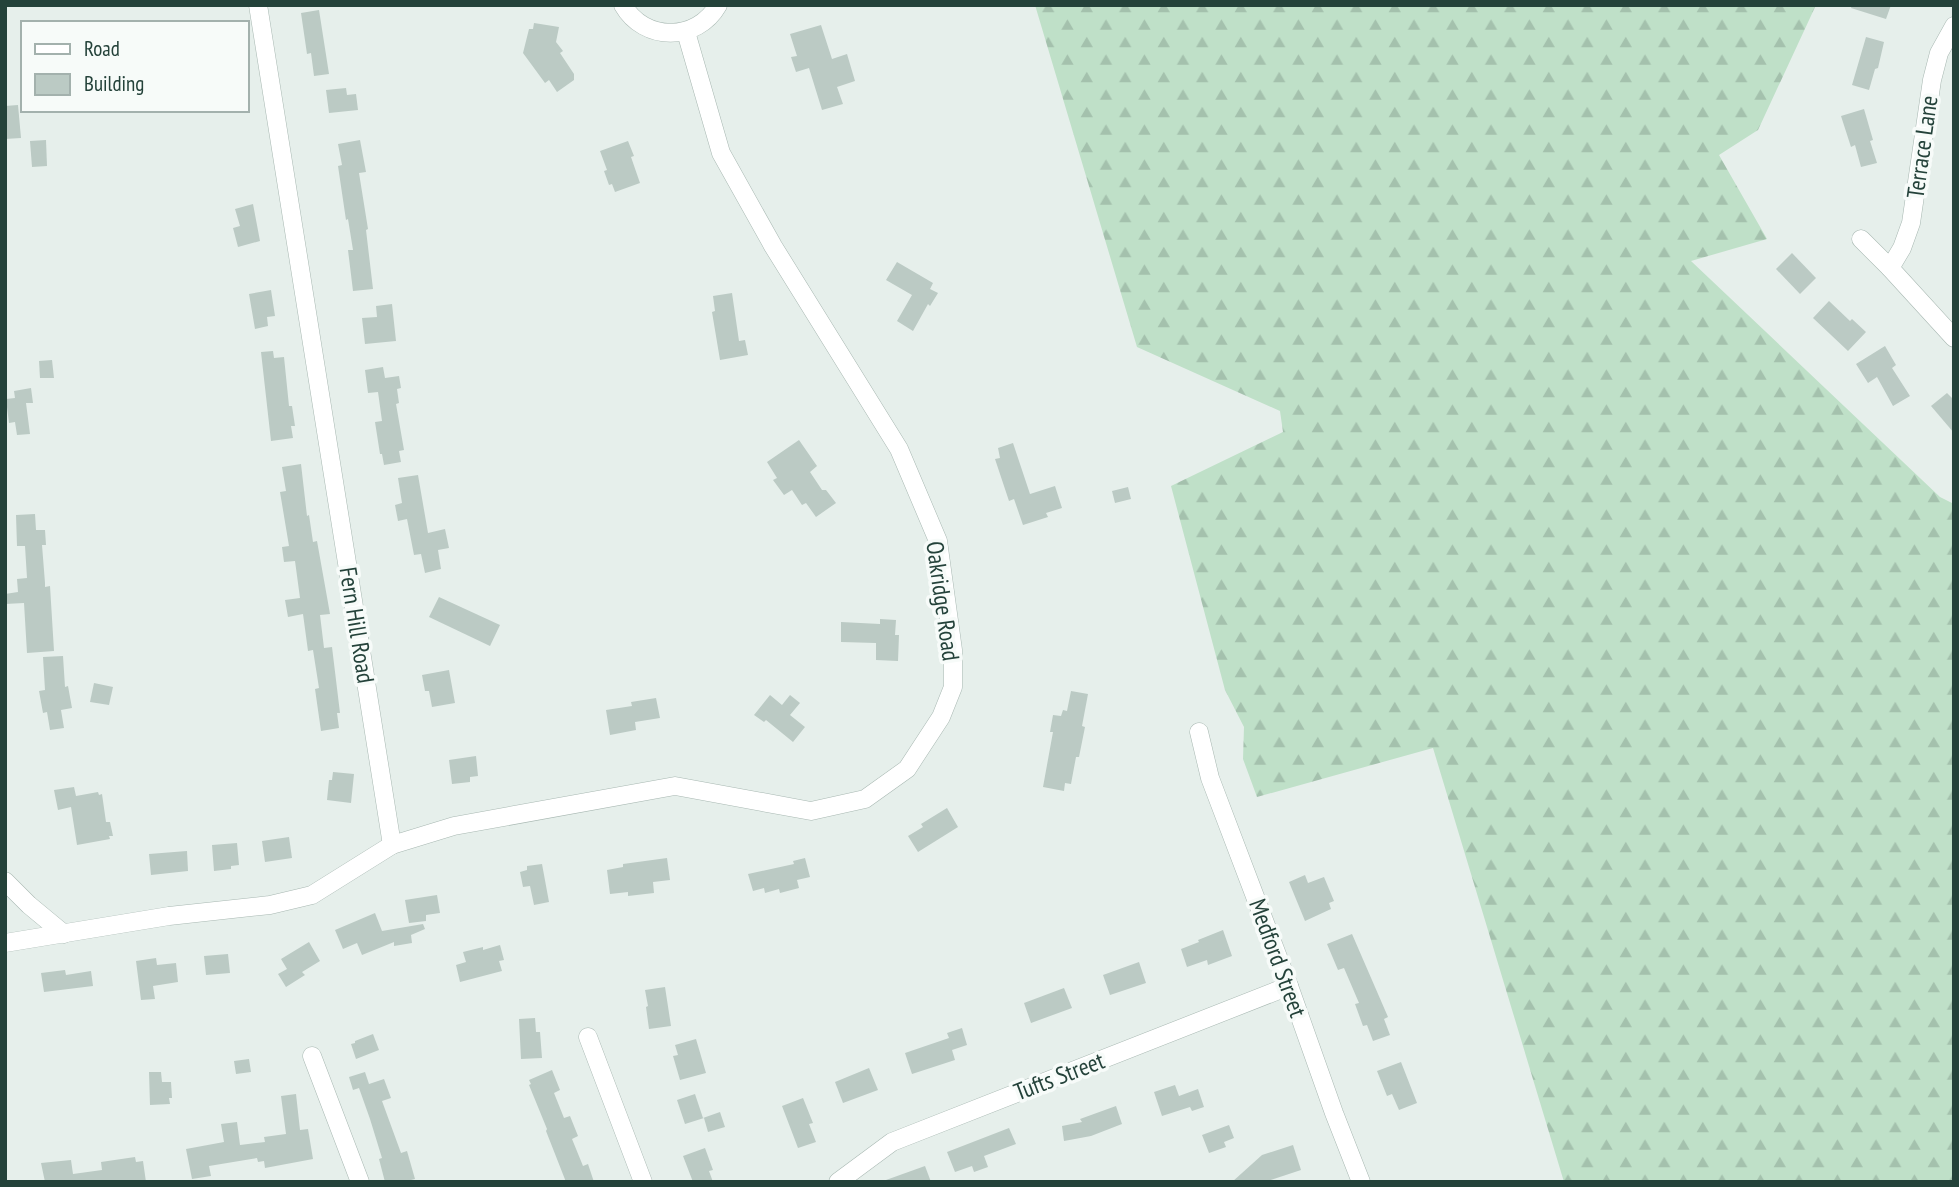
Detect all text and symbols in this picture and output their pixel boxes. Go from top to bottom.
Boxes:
legend [21,21,248,112]
text: Road [84,35,120,62]
text: Building [84,70,144,97]
street label: Terrace Lane [1899,93,1945,201]
street label: Oakridge Road [919,539,967,663]
street label: Fern Hill Road [333,565,381,685]
street label: Medford Street [1242,895,1314,1022]
street label: Tufts Street [1009,1044,1109,1107]

